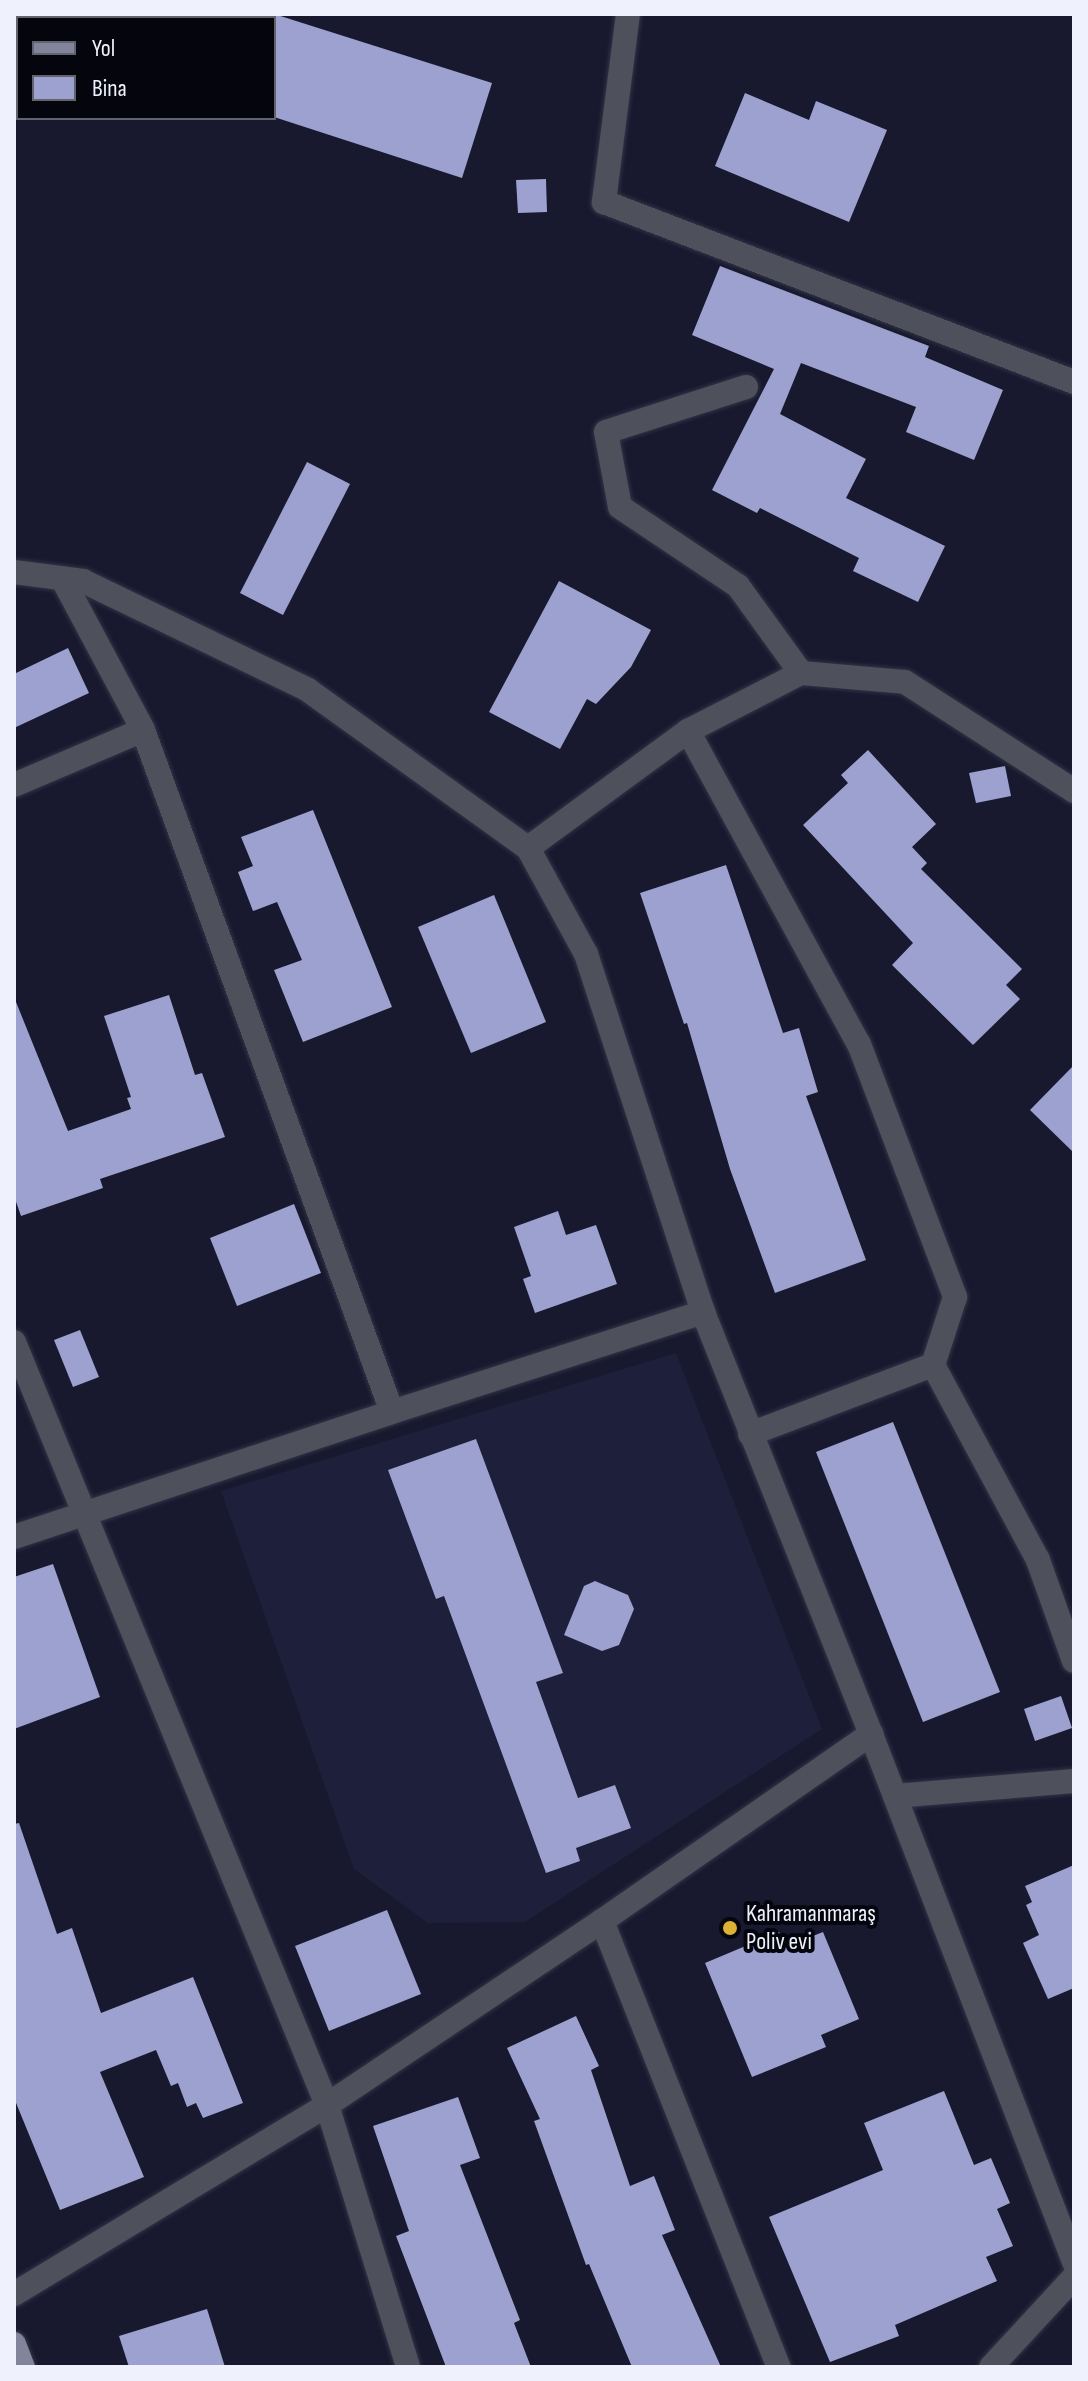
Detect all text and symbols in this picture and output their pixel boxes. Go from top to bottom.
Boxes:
legend [16,16,276,120]
text: Yol [92,34,115,63]
text: Bina [92,74,127,103]
place label: Kahramanmaraş Poliv evi [746,1900,876,1956]
marker: Kahramanmaraş Poliv evi [721,1919,739,1937]

